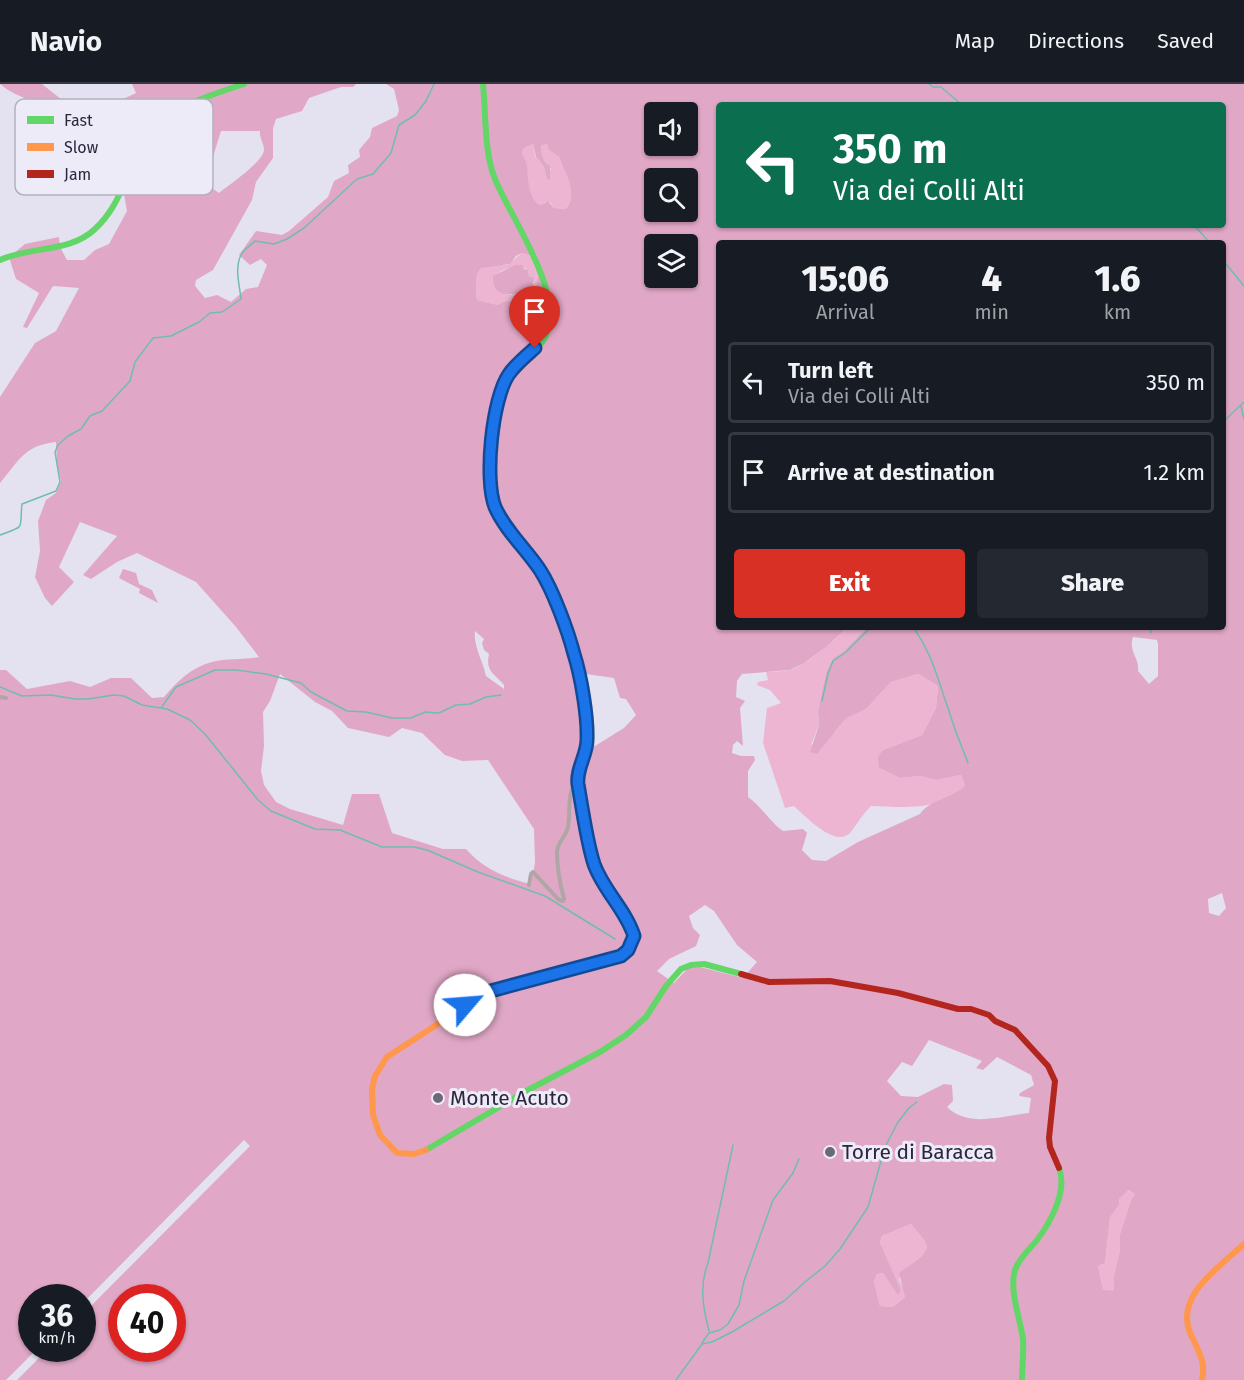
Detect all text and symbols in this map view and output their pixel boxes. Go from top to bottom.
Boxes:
text: Navio [30,25,102,58]
text: Map [955,28,995,54]
text: Directions [1028,28,1124,54]
text: Saved [1157,28,1214,54]
legend [15,99,213,195]
map controls [644,102,698,288]
button: sound [644,102,698,156]
text: Fast [64,111,93,130]
text: 350 m [833,124,947,174]
icon: left [734,126,812,204]
text: Slow [64,138,99,157]
text: Jam [64,165,91,184]
button: search [644,168,698,222]
text: Via dei Colli Alti [833,175,1025,207]
button: layers [644,234,698,288]
text: 15:06 [802,257,889,301]
text: 4 [981,257,1002,301]
text: 1.6 [1094,257,1140,301]
pin [509,286,560,348]
icon: arrive [518,295,551,328]
text: Arrival [816,300,875,324]
text: min [974,300,1009,324]
text: km [1104,300,1131,324]
text: Turn left [788,357,873,384]
icon: left [737,366,770,399]
text: 350 m [1146,369,1205,396]
text: Via dei Colli Alti [788,384,930,408]
icon: arrive [737,456,770,489]
text: Arrive at destination [788,459,995,486]
text: 1.2 km [1143,459,1205,486]
button: Exit [734,549,965,618]
button: Share [977,549,1208,618]
position arrow [433,973,497,1037]
place label: Monte Acuto [450,1085,569,1111]
marker: Monte Acuto [431,1091,445,1105]
place label: Torre di Baracca [842,1139,994,1165]
marker: Torre di Baracca [823,1145,837,1159]
speed limit sign: 40 [108,1284,186,1362]
text: 36 [41,1298,73,1334]
text: km/h [38,1329,76,1347]

